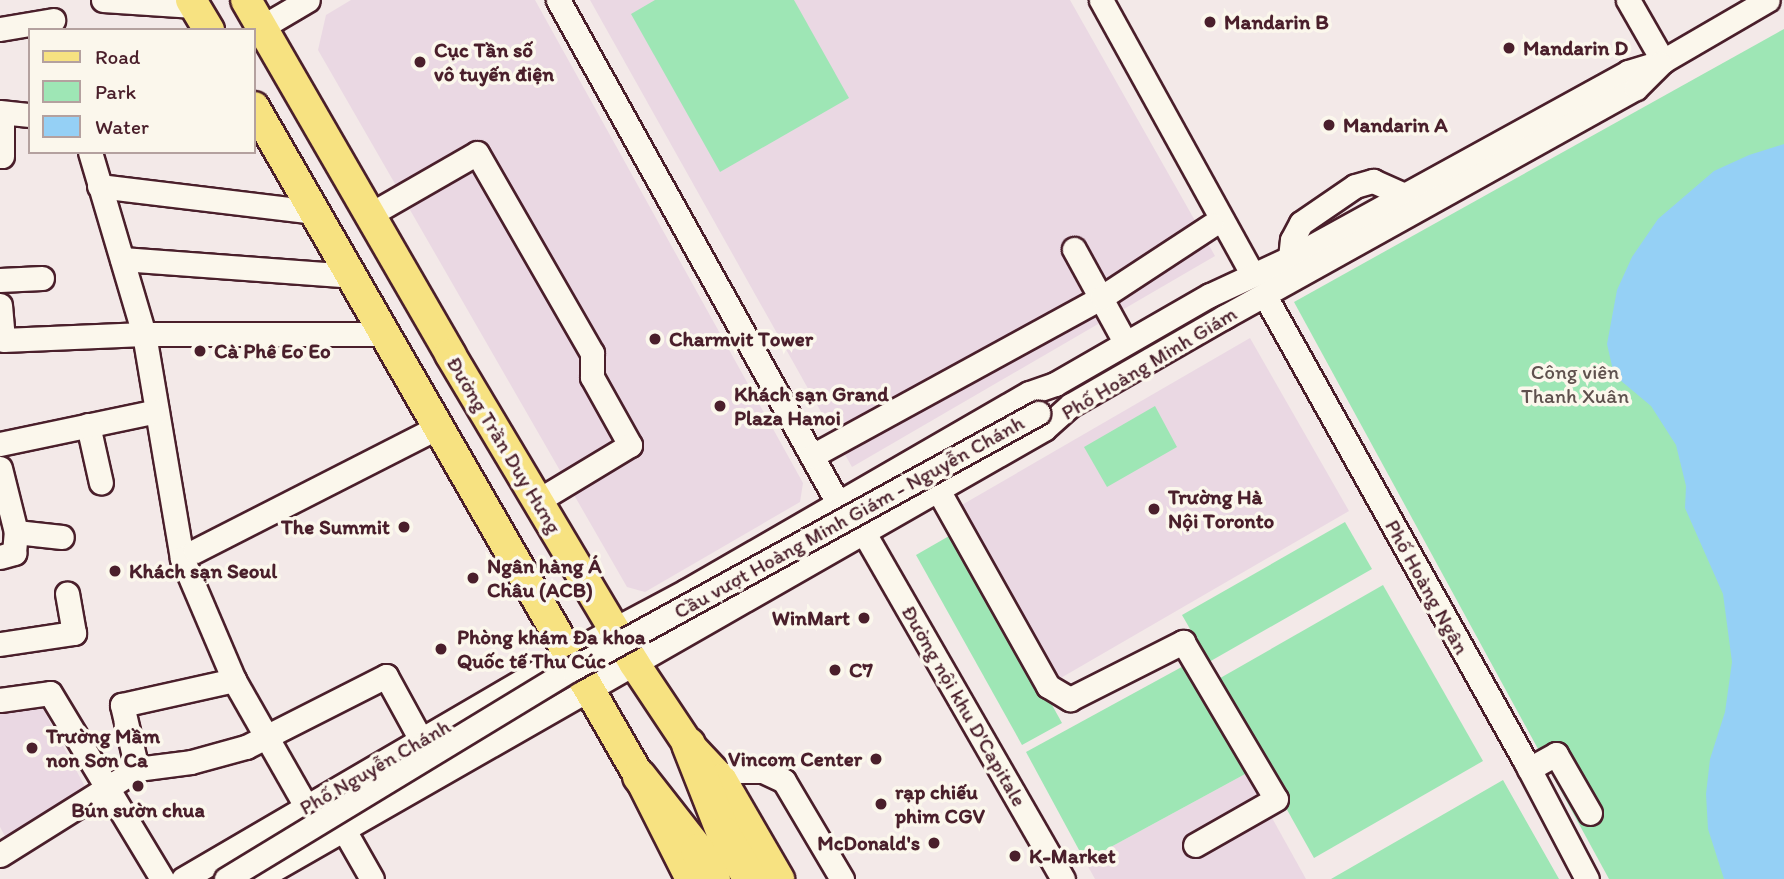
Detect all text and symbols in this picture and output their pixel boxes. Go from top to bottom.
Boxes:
place label: Mandarin B [1224,9,1329,35]
marker: Mandarin B [1202,14,1218,30]
legend [28,28,256,154]
place label: Mandarin D [1523,35,1628,61]
place label: Cục Tần số vô tuyến điện [434,37,554,87]
marker: Mandarin D [1501,40,1517,56]
text: Road [95,44,140,69]
marker: Cục Tần số vô tuyến điện [412,54,428,70]
text: Park [95,79,136,104]
place label: Mandarin A [1343,112,1448,138]
text: Water [95,114,149,139]
marker: Mandarin A [1321,117,1337,133]
street label: Phố Hoàng Minh Giám [1057,301,1241,425]
place label: Charmvit Tower [669,326,811,352]
marker: Charmvit Tower [647,331,663,347]
place label: Cà Phê Eo Eo [214,338,331,364]
marker: Cà Phê Eo Eo [192,343,208,359]
street label: Đường Trần Duy Hưng [442,353,566,537]
park label: Công viên Thanh Xuân [1521,359,1629,409]
place label: Khách sạn Grand Plaza Hanoi [734,381,888,431]
marker: Khách sạn Grand Plaza Hanoi [712,398,728,414]
street label: Cầu vượt Hoàng Minh Giám - Nguyễn Chánh [670,410,1028,624]
place label: Trường Hà Nội Toronto [1168,484,1272,534]
marker: Trường Hà Nội Toronto [1146,501,1162,517]
place label: The Summit [281,514,390,540]
street label: Phố Hoàng Ngân [1380,516,1474,658]
marker: The Summit [396,519,412,535]
place label: Ngân hàng Á Châu (ACB) [487,553,601,603]
place label: Khách sạn Seoul [129,558,277,584]
marker: Khách sạn Seoul [107,563,123,579]
marker: Ngân hàng Á Châu (ACB) [465,570,481,586]
street label: Đường nội khu D'Capitale [896,601,1032,811]
place label: WinMart [772,605,850,631]
marker: WinMart [856,610,872,626]
place label: Phòng khám Đa khoa Quốc tế Thu Cúc [457,624,645,674]
marker: Phòng khám Đa khoa Quốc tế Thu Cúc [431,639,451,659]
place label: C7 [849,657,873,683]
marker: C7 [827,662,843,678]
street label: Phố Nguyễn Chánh [295,714,455,820]
place label: Trường Mầm non Sơn Ca [46,723,160,773]
marker: Trường Mầm non Sơn Ca [24,740,40,756]
place label: Vincom Center [728,746,862,772]
marker: Vincom Center [868,751,884,767]
marker: Bún sườn chua [130,778,146,794]
place label: rạp chiếu phim CGV [895,779,985,829]
marker: rạp chiếu phim CGV [873,796,889,812]
place label: Bún sườn chua [71,797,205,823]
place label: McDonald's [817,830,920,856]
marker: McDonald's [926,835,942,851]
place label: K-Market [1029,843,1116,869]
marker: K-Market [1007,848,1023,864]

